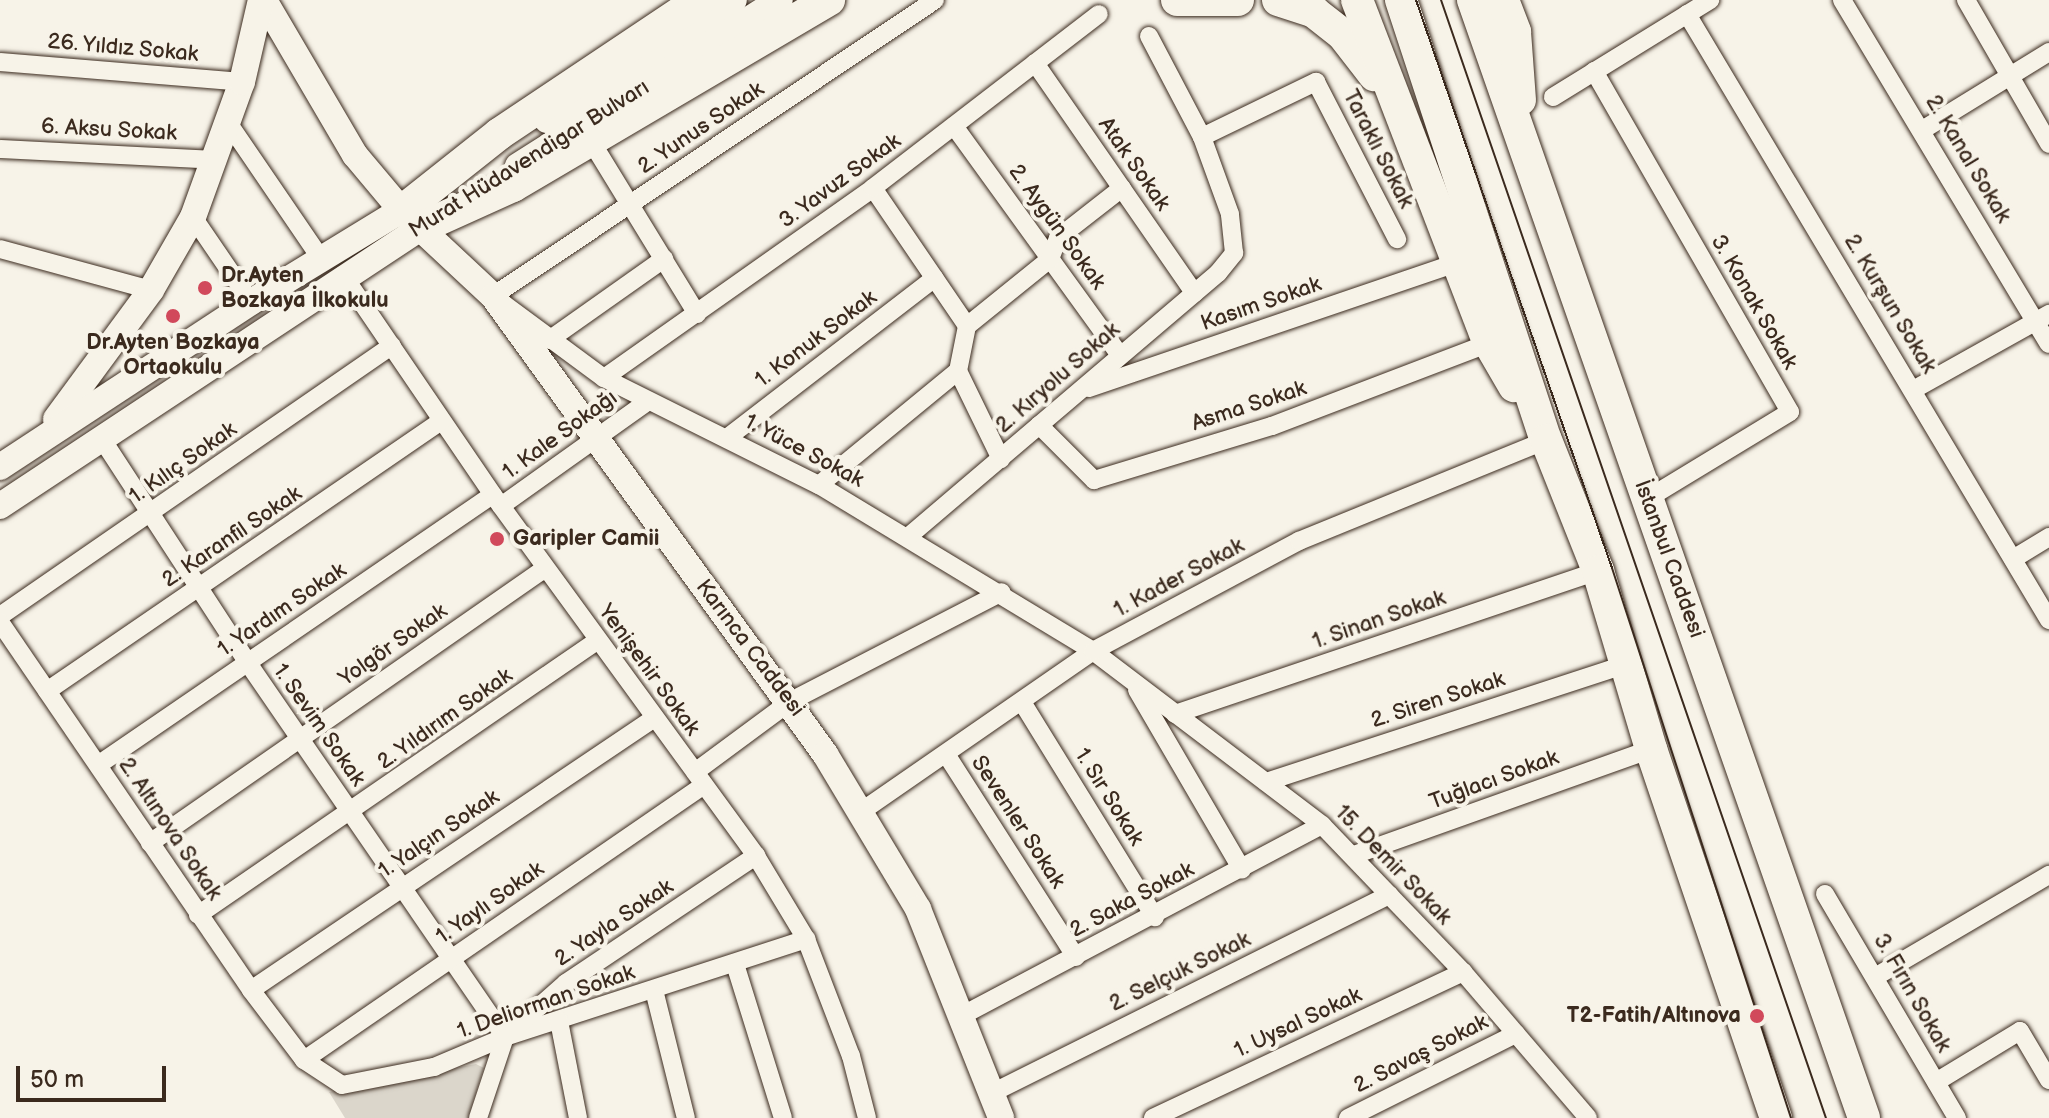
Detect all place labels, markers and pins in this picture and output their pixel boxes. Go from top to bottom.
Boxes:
place label: Dr.Ayten Bozkaya İlkokulu [221,262,389,314]
marker: Dr.Ayten Bozkaya İlkokulu [196,279,214,297]
marker: Dr.Ayten Bozkaya Ortaokulu [164,307,182,325]
place label: Dr.Ayten Bozkaya Ortaokulu [86,329,260,380]
place label: Garipler Camii [513,526,659,552]
marker: Garipler Camii [488,530,506,548]
place label: T2-Fatih/Altınova [1567,1003,1741,1029]
marker: T2-Fatih/Altınova [1748,1007,1766,1025]

